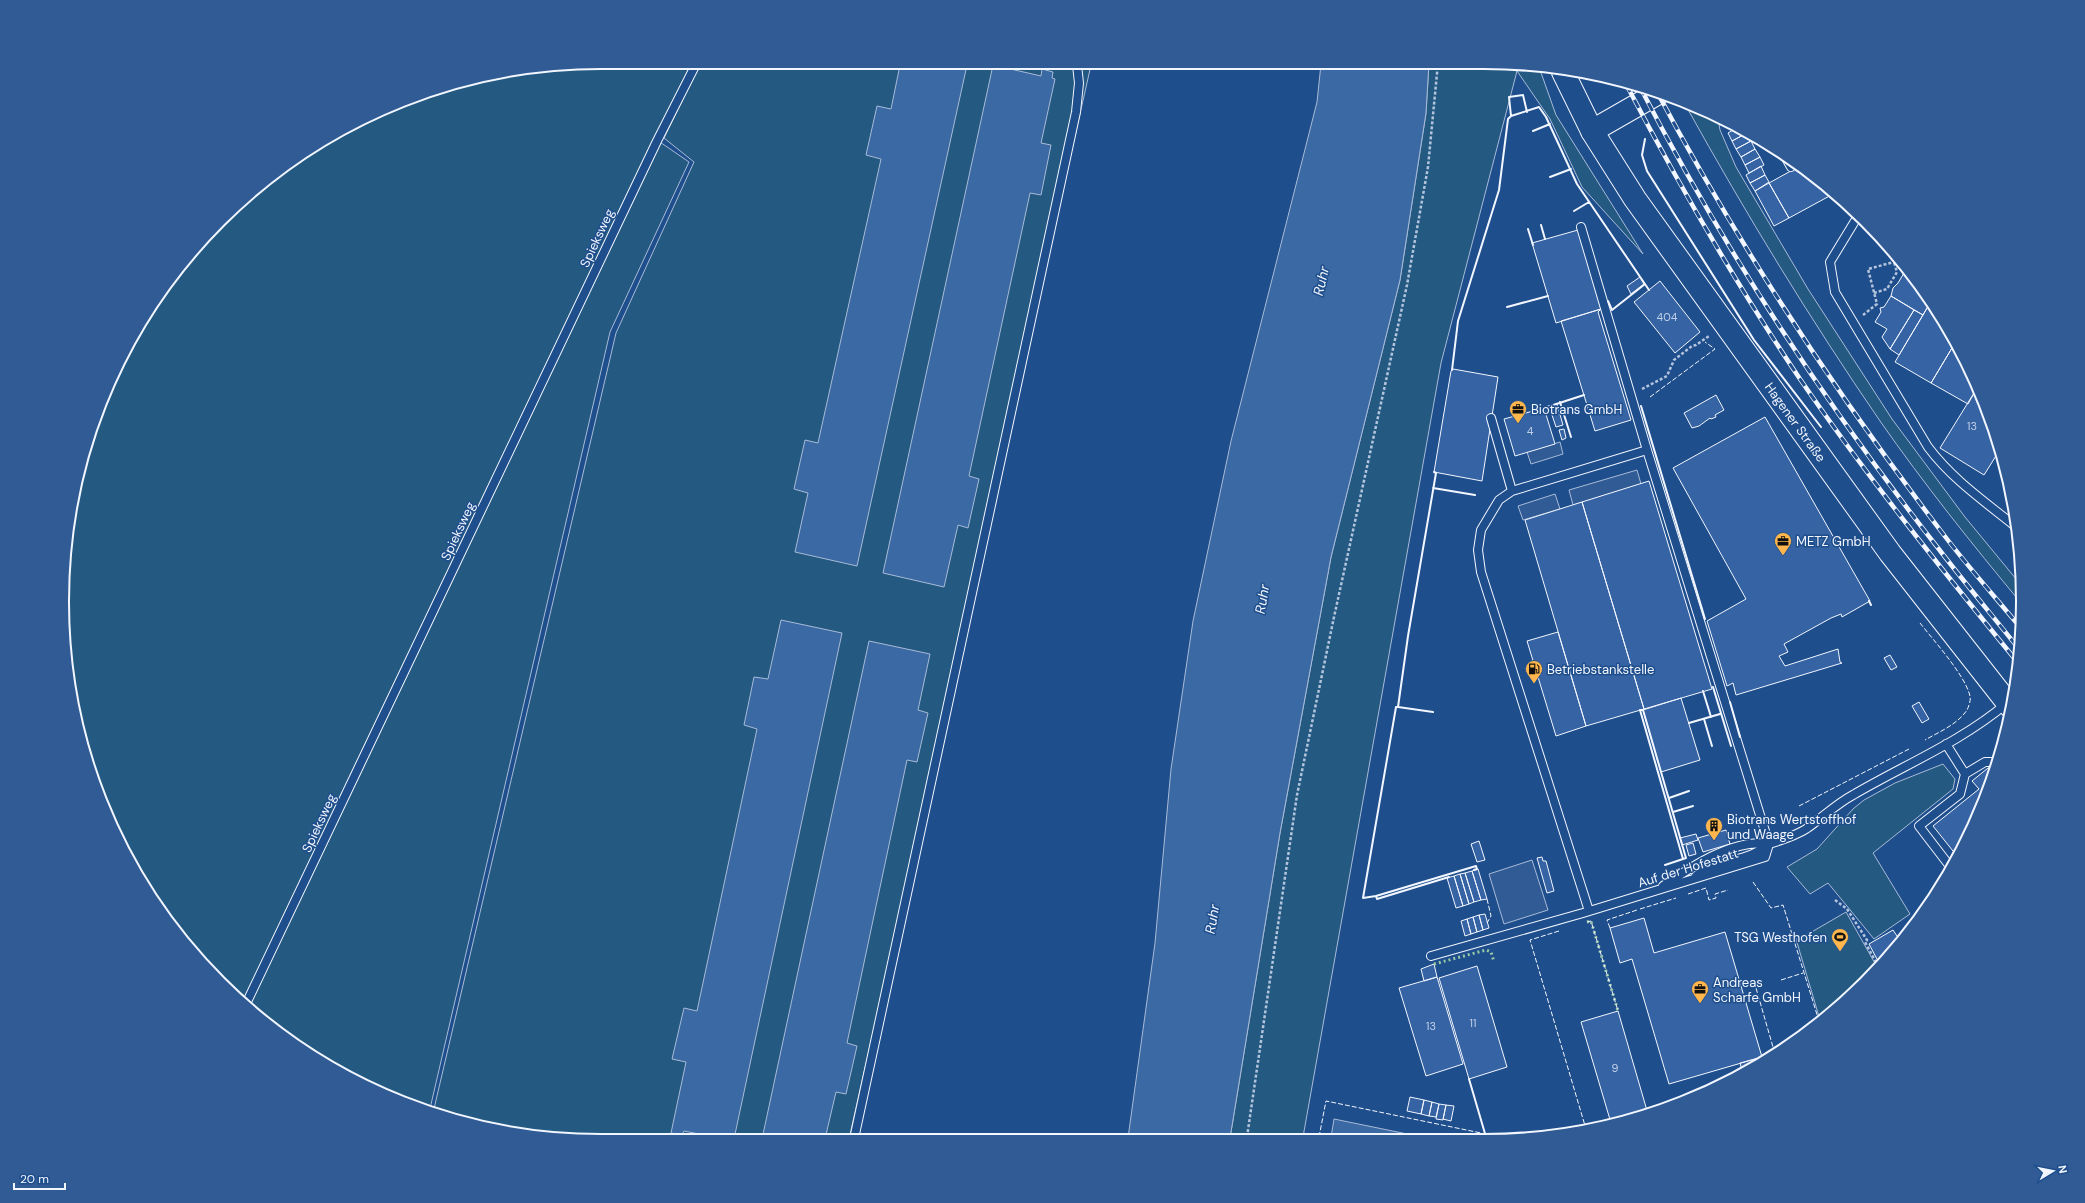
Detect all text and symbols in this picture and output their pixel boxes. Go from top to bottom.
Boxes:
street label: Spieksweg [576,206,618,270]
water label: Ruhr [1309,264,1333,297]
house number: 404 [1657,310,1678,324]
street label: Hagener Straße [1761,379,1830,465]
office icon: Biotrans GmbH [1508,399,1528,424]
place label: Biotrans GmbH [1531,401,1622,418]
house number: 13 [1967,419,1977,433]
house number: 4 [1527,424,1534,438]
street label: Spieksweg [437,499,479,563]
office icon: METZ GmbH [1773,531,1793,556]
place label: METZ GmbH [1796,533,1871,550]
water label: Ruhr [1251,582,1273,615]
fuel station icon: Betriebstankstelle [1524,659,1544,684]
place label: Betriebstankstelle [1547,661,1654,678]
street label: Spieksweg [298,791,340,855]
place label: Biotrans Wertstoffhof und Waage [1727,811,1857,843]
building icon: Biotrans Wertstoffhof und Waage [1704,816,1724,841]
street label: Auf der Hofestatt [1636,845,1740,891]
water label: Ruhr [1201,902,1223,935]
sports icon: TSG Westhofen [1830,927,1850,952]
place label: TSG Westhofen [1734,929,1827,946]
place label: Andreas Scharfe GmbH [1713,974,1801,1006]
office icon: Andreas Scharfe GmbH [1690,979,1710,1004]
house number: 11 [1470,1016,1476,1030]
house number: 13 [1426,1019,1436,1033]
house number: 9 [1612,1061,1619,1075]
north arrow [2033,1151,2073,1191]
text: N [2055,1164,2070,1174]
scale bar [14,1165,65,1191]
text: 20 m [20,1171,49,1187]

